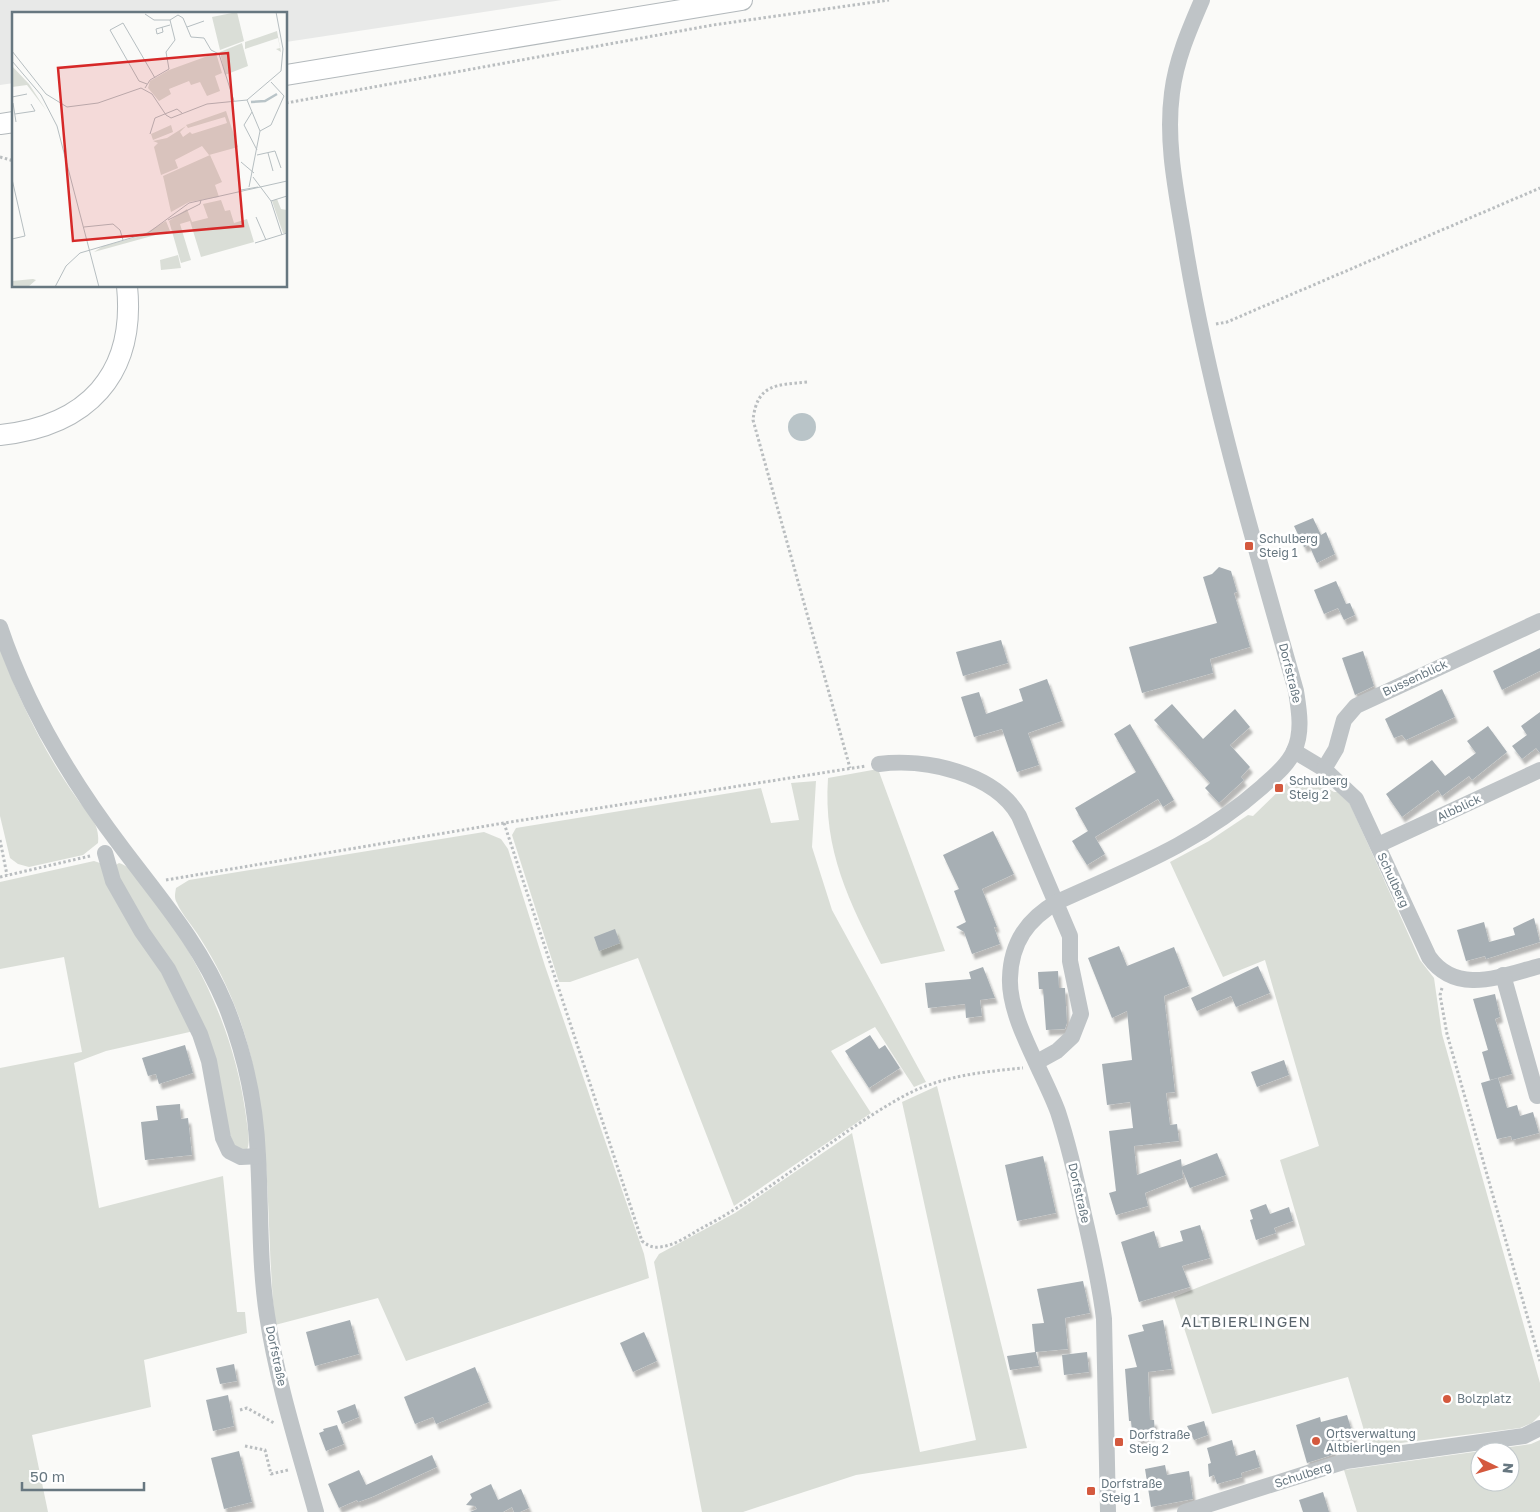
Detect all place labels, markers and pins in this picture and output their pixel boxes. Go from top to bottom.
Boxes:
place label: Schulberg Steig 1 [1259,531,1318,560]
marker: Schulberg Steig 1 [1243,540,1255,552]
place label: Schulberg Steig 2 [1289,773,1348,802]
marker: Schulberg Steig 2 [1273,782,1285,794]
place label: Bolzplatz [1457,1391,1511,1406]
marker: Bolzplatz [1441,1393,1453,1405]
place label: Ortsverwaltung Altbierlingen [1326,1426,1416,1455]
place label: Dorfstraße Steig 2 [1129,1427,1190,1456]
marker: Ortsverwaltung Altbierlingen [1310,1435,1322,1447]
marker: Dorfstraße Steig 2 [1113,1436,1125,1448]
place label: Dorfstraße Steig 1 [1101,1476,1162,1505]
marker: Dorfstraße Steig 1 [1085,1485,1097,1497]

